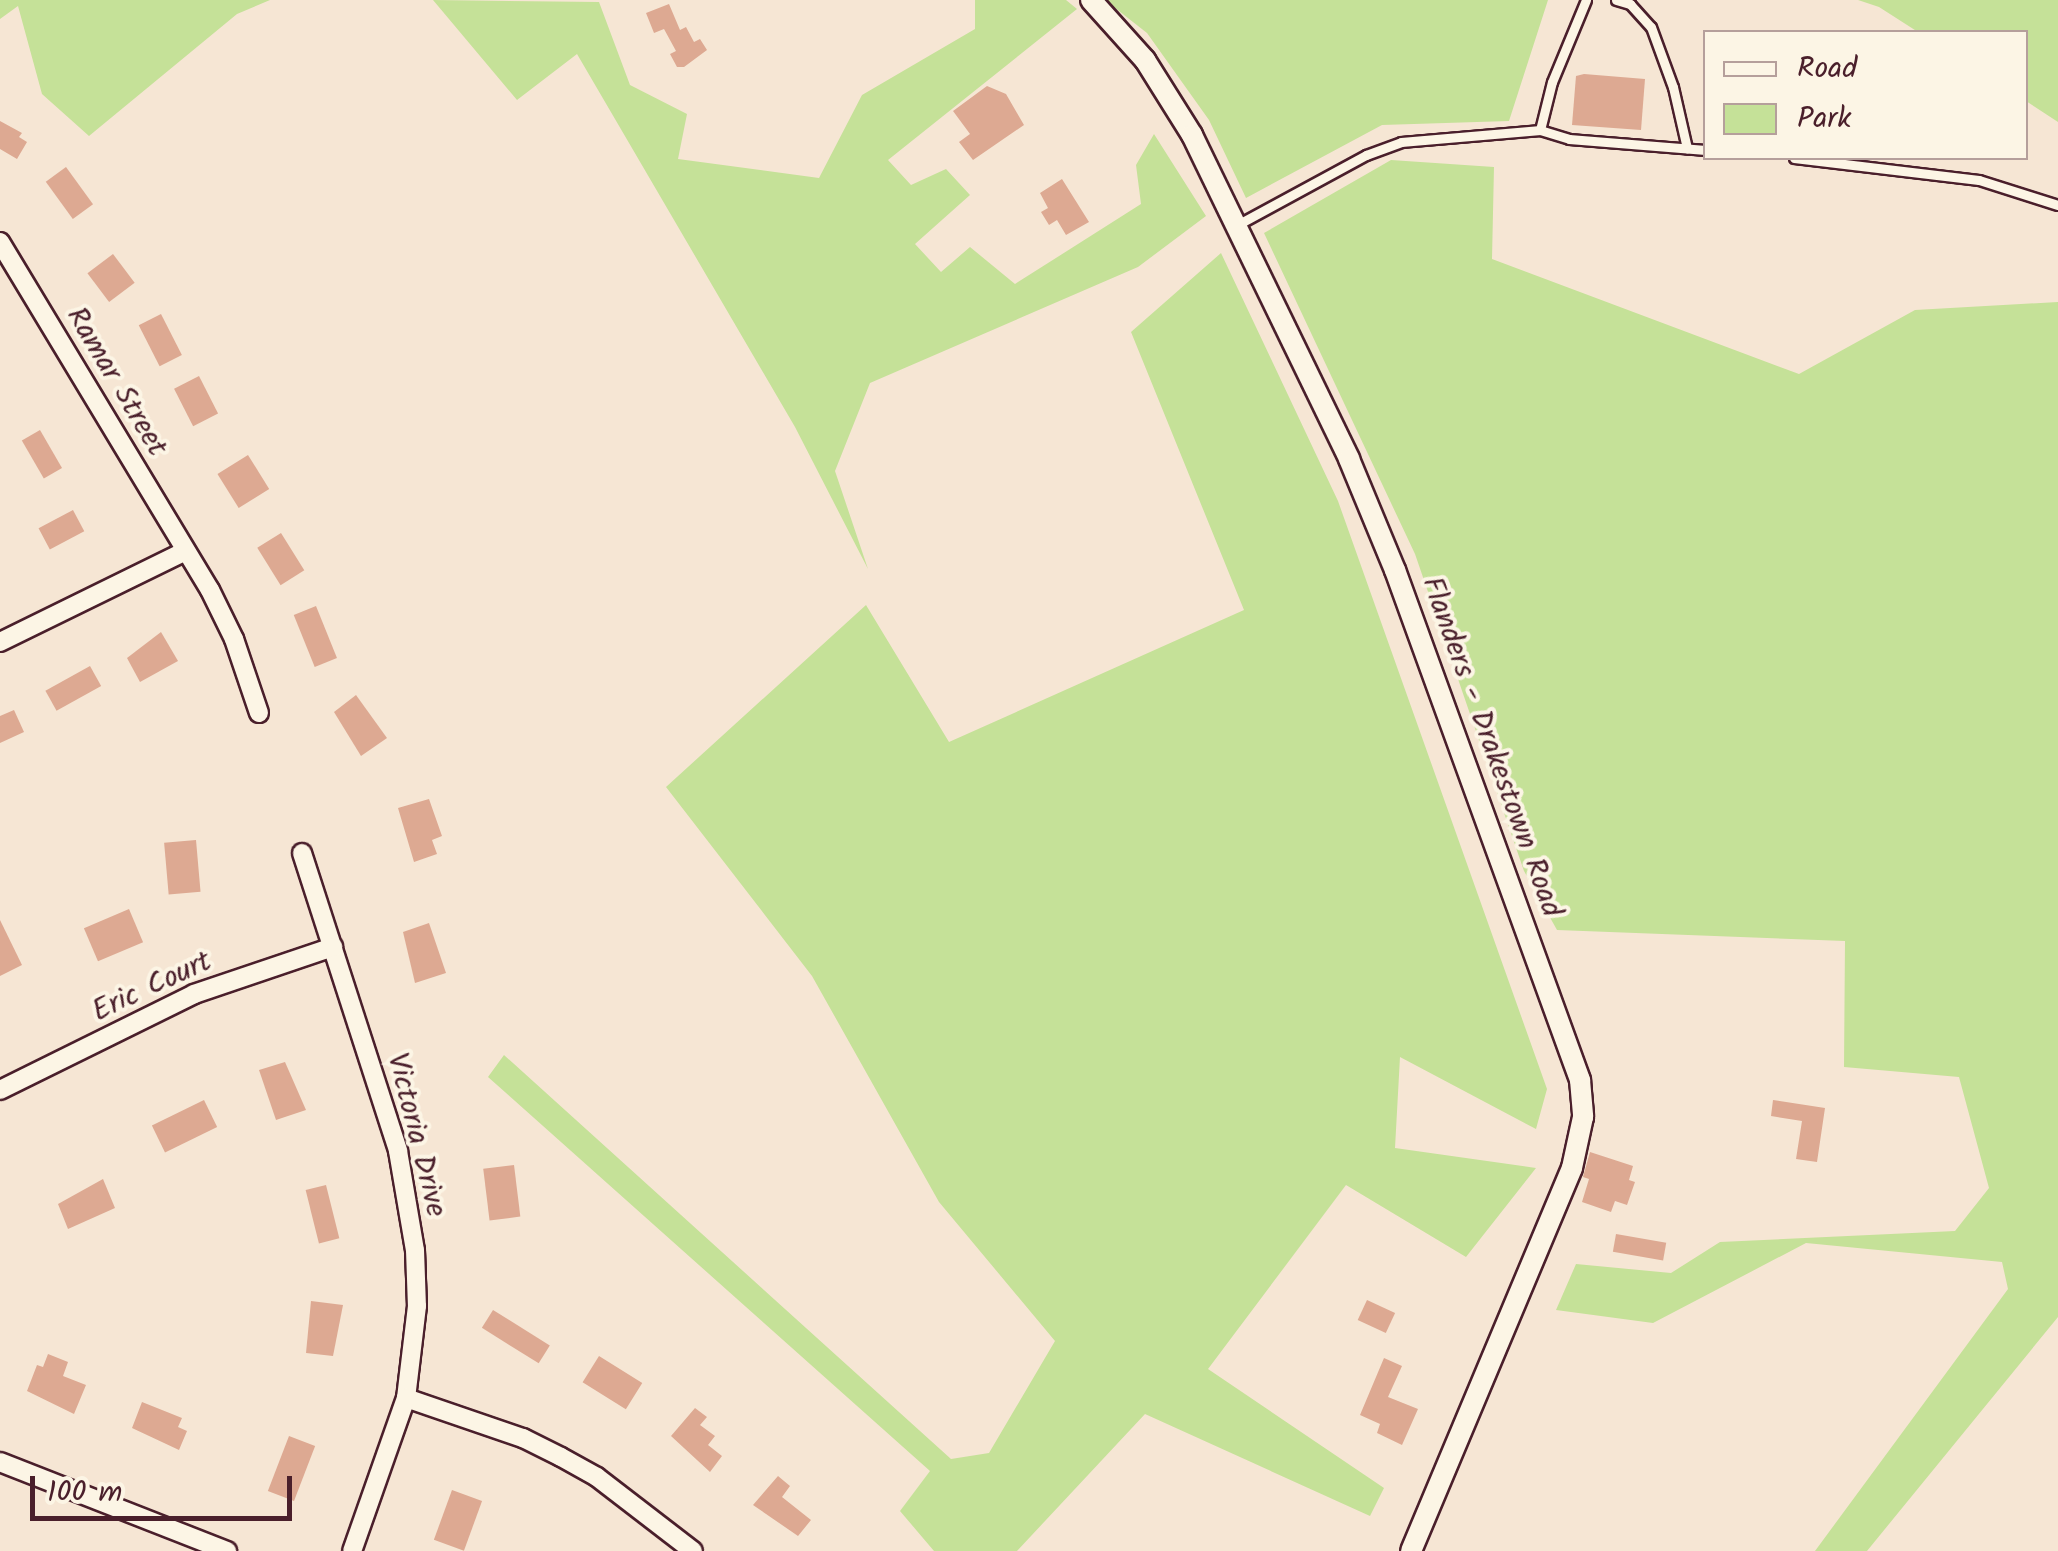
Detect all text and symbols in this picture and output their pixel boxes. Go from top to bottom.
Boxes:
legend [1703,30,2028,160]
text: Road [1797,45,1857,93]
text: Park [1797,95,1851,143]
street label: Ramar Street [57,301,175,463]
street label: Flanders - Drakestown Road [1413,572,1569,922]
street label: Eric Court [87,944,217,1030]
street label: Victoria Drive [378,1049,454,1221]
scale bar [35,1456,298,1518]
text: 100 m [47,1469,122,1517]

